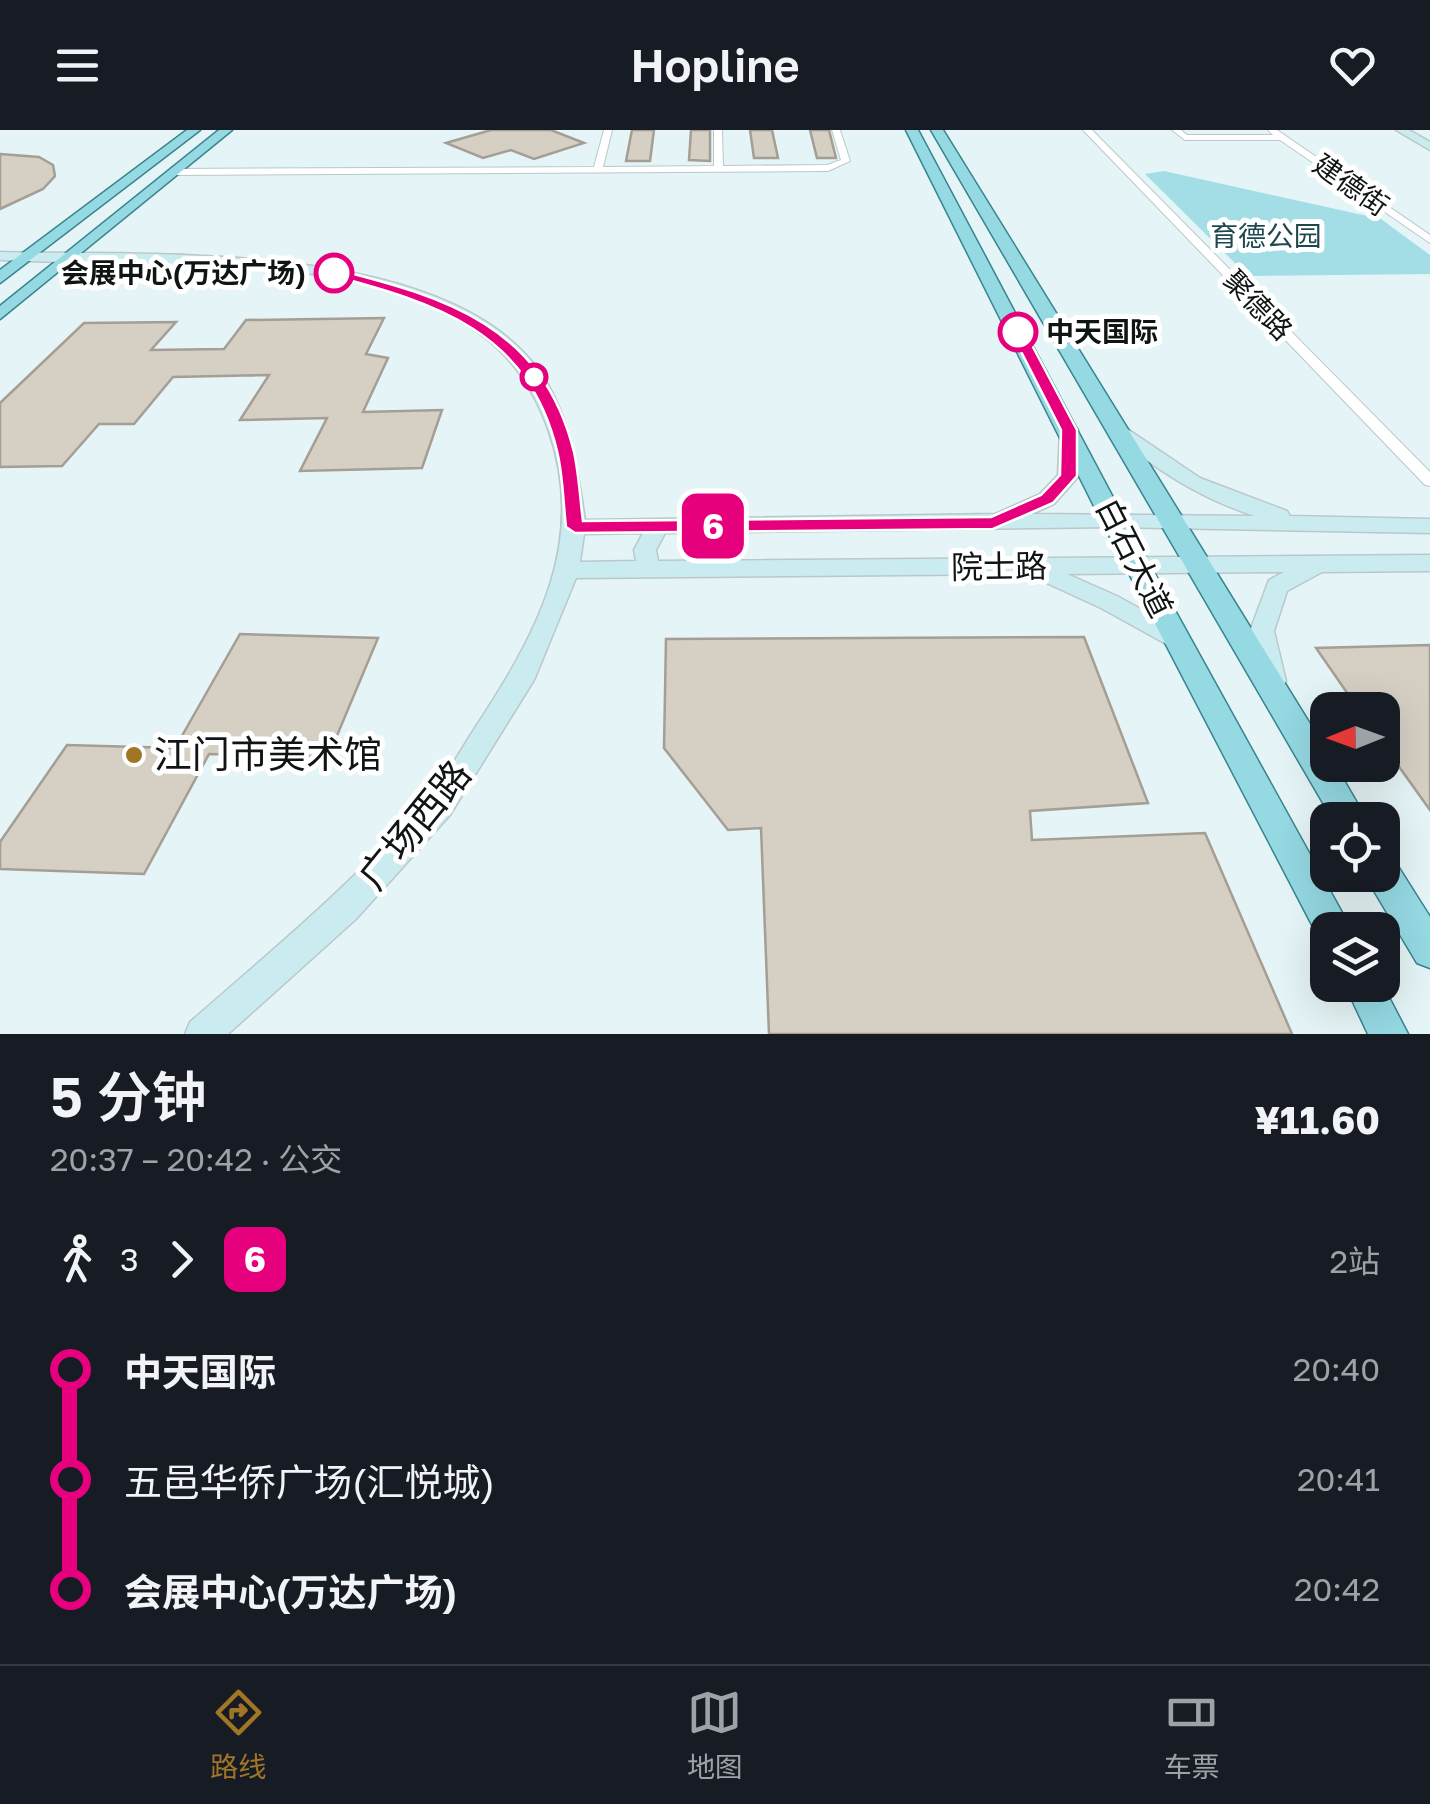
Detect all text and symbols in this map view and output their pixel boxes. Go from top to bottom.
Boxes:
icon: menu [50,38,105,93]
text: Hopline [630,38,800,92]
icon: heart [1325,38,1380,93]
street label: 建德街 [1307,147,1395,222]
park label: 育德公园 [1210,219,1322,252]
marker: 会展中心(万达广场) [315,254,353,292]
place label: 会展中心(万达广场) [61,256,306,289]
street label: 聚德路 [1217,263,1299,346]
marker: 中天国际 [999,313,1037,351]
place label: 中天国际 [1046,315,1158,348]
unlabelled marker [521,364,547,390]
street label: 白石大道 [1089,492,1181,623]
line badge: 6 [680,494,746,558]
text: 6 [702,505,724,547]
street label: 院士路 [951,546,1047,586]
north arrow [1310,692,1400,782]
map controls [1310,692,1400,1002]
place label: 江门市美术馆 [154,731,382,776]
marker: 江门市美术馆 [123,744,145,766]
street label: 广场西路 [349,751,479,897]
button: locate [1310,802,1400,892]
button: layers [1310,912,1400,1002]
text: 5 分钟 [50,1063,207,1129]
text: ¥11.60 [1255,1097,1380,1142]
text: 20:37 – 20:42 · 公交 [50,1140,342,1178]
icon: walk [50,1232,105,1287]
icon: forward [154,1232,209,1287]
text: 6 [244,1238,266,1280]
text: 3 [120,1240,139,1278]
text: 2站 [1329,1242,1380,1280]
text: 中天国际 [124,1349,276,1394]
text: 20:40 [1293,1350,1380,1388]
text: 五邑华侨广场(汇悦城) [124,1459,495,1504]
text: 20:41 [1297,1460,1380,1498]
text: 会展中心(万达广场) [124,1569,457,1614]
text: 20:42 [1294,1570,1380,1608]
tab: 路线 [210,1685,266,1785]
tab: 地图 [687,1685,743,1785]
tab: 车票 [1164,1685,1220,1785]

